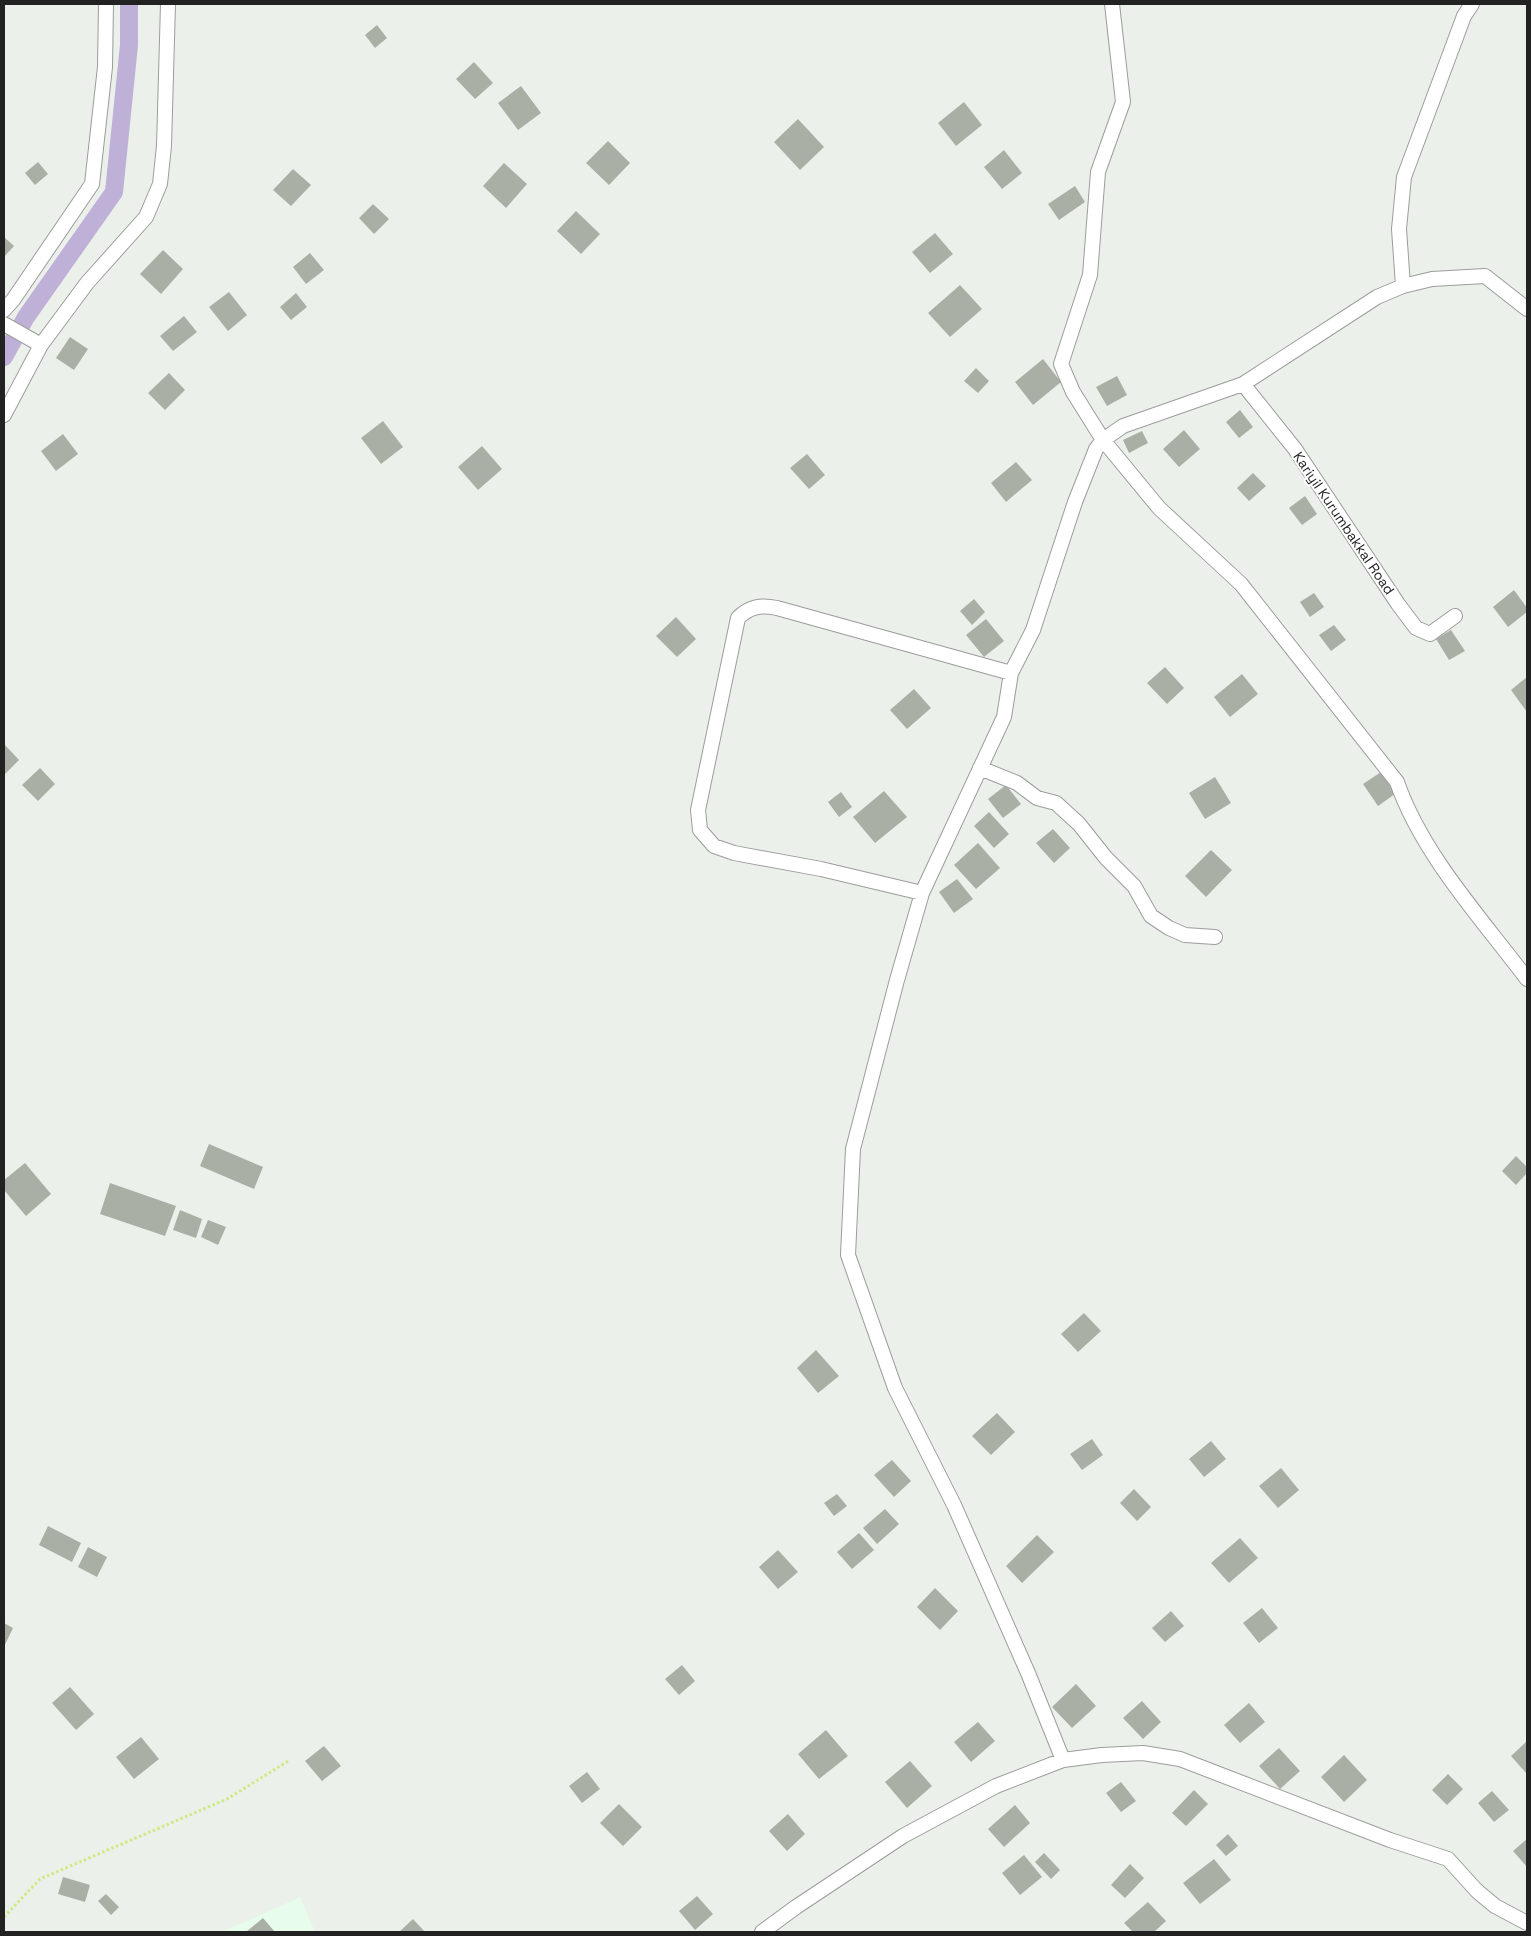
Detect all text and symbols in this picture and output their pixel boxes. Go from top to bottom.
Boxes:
street label: Kariyil Kurumbakkal Road [1289,448,1399,598]

